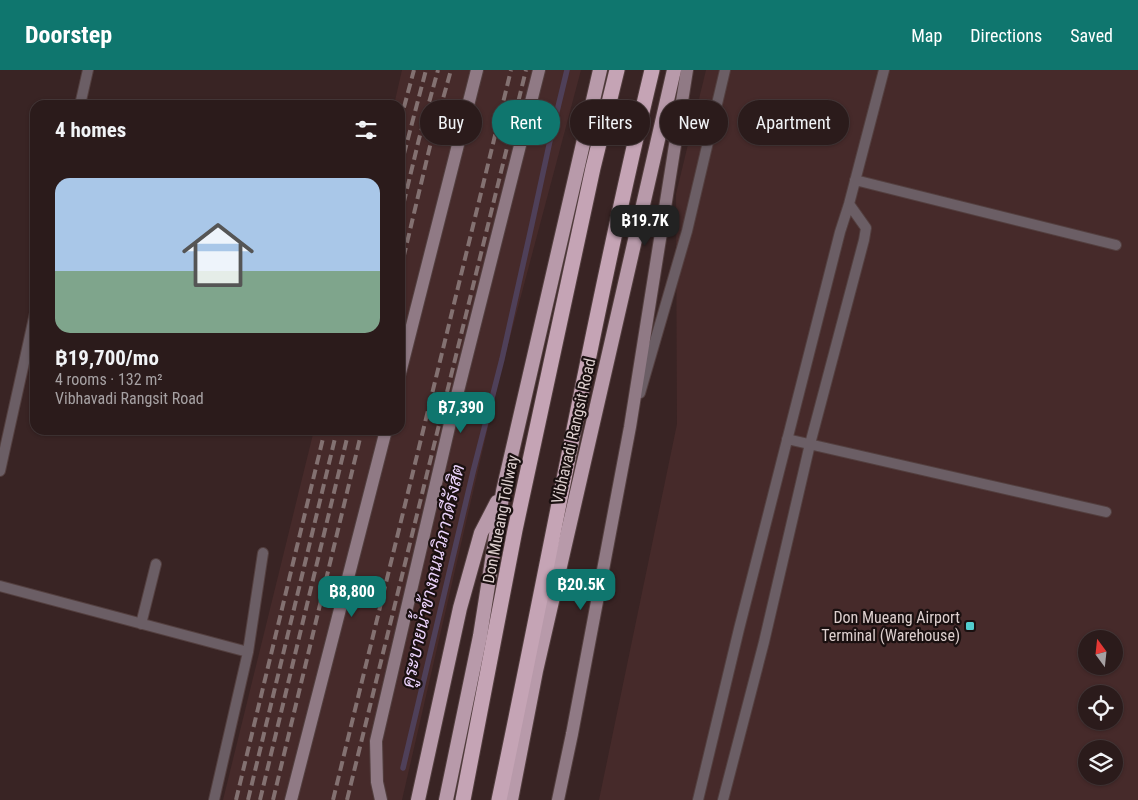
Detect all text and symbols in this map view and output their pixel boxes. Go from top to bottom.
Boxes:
text: Doorstep [25,21,112,49]
text: Map [911,25,942,46]
text: Directions [970,25,1042,46]
text: Saved [1070,25,1113,46]
chip: Buy [420,100,482,145]
chip: Rent [492,100,560,145]
chip: Filters [570,100,650,145]
chip: New [660,100,728,145]
chip: Apartment [738,100,849,145]
icon: filters [352,116,380,144]
text: 4 homes [55,118,126,142]
pin: ฿19.7K [604,204,686,247]
icon: home [173,210,263,300]
text: ฿19.7K [621,211,669,230]
text: ฿19,700/mo [55,346,159,370]
street label: Vibhavadi Rangsit Road [547,356,599,506]
text: 4 rooms · 132 m² [55,370,163,389]
text: Vibhavadi Rangsit Road [55,389,204,408]
pin: ฿7,390 [420,392,502,434]
text: ฿7,390 [438,398,484,417]
street label: Don Mueang Tollway [479,453,522,585]
water label: คูระบายน้ำข้างถนนวิภาวดีรังสิต [392,461,471,690]
pin: ฿20.5K [540,568,622,611]
text: ฿20.5K [557,575,605,594]
pin: ฿8,800 [311,576,393,618]
text: ฿8,800 [329,582,375,601]
place label: Don Mueang Airport Terminal (Warehouse) [821,608,960,645]
marker: Don Mueang Airport Terminal (Warehouse) [964,620,976,632]
north arrow [1078,630,1122,675]
map controls [1078,630,1123,785]
button: locate [1078,685,1123,730]
button: layers [1078,740,1123,785]

